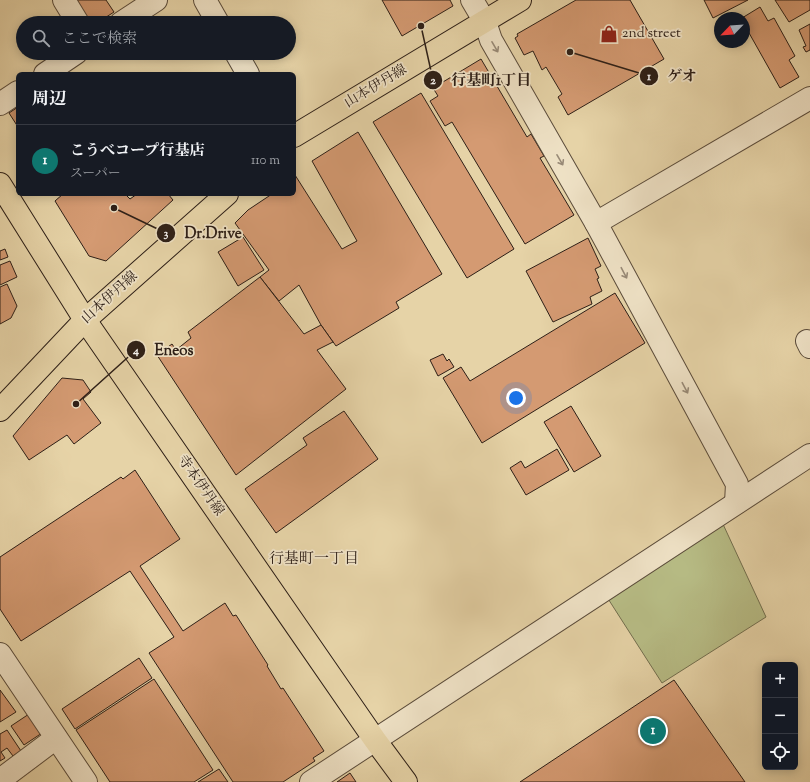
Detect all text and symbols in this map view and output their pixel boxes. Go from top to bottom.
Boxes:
north arrow [714,12,750,48]
search box [16,16,296,60]
shop icon: 2nd street [599,24,619,44]
place label: 2nd street [622,24,681,44]
icon: search [30,27,52,49]
text: ここで検索 [62,29,137,50]
one-way arrow [492,41,500,53]
street label: 山本伊丹線 [341,60,411,114]
callout: ゲオ [639,62,705,89]
callout: 行基町1丁目 [423,67,539,94]
text: ゲオ [667,67,697,88]
text: 1 [646,68,652,86]
text: 行基町1丁目 [451,71,531,92]
text: 2 [430,72,436,90]
text: 周辺 [32,88,66,112]
text: こうべコープ行基店 [70,141,204,162]
text: 1 [43,152,47,170]
text: 110 m [251,152,280,170]
one-way arrow [557,154,565,166]
text: スーパー [70,165,121,183]
callout: Dr.Drive [156,220,249,247]
text: Dr.Drive [184,224,242,245]
text: 3 [164,225,169,243]
street label: 山本伊丹線 [77,267,143,329]
one-way arrow [620,267,628,279]
callout: Eneos [126,336,201,363]
text: Eneos [155,341,194,362]
text: 4 [132,342,139,360]
one-way arrow [682,382,689,394]
your location [506,388,526,408]
street label: 寺本伊丹線 [172,452,228,520]
district label: 行基町一丁目 [269,549,359,570]
map controls [762,662,798,770]
button: + [762,662,798,698]
button: − [762,698,798,734]
pin: 1 [640,716,666,746]
button: locate [762,734,798,770]

